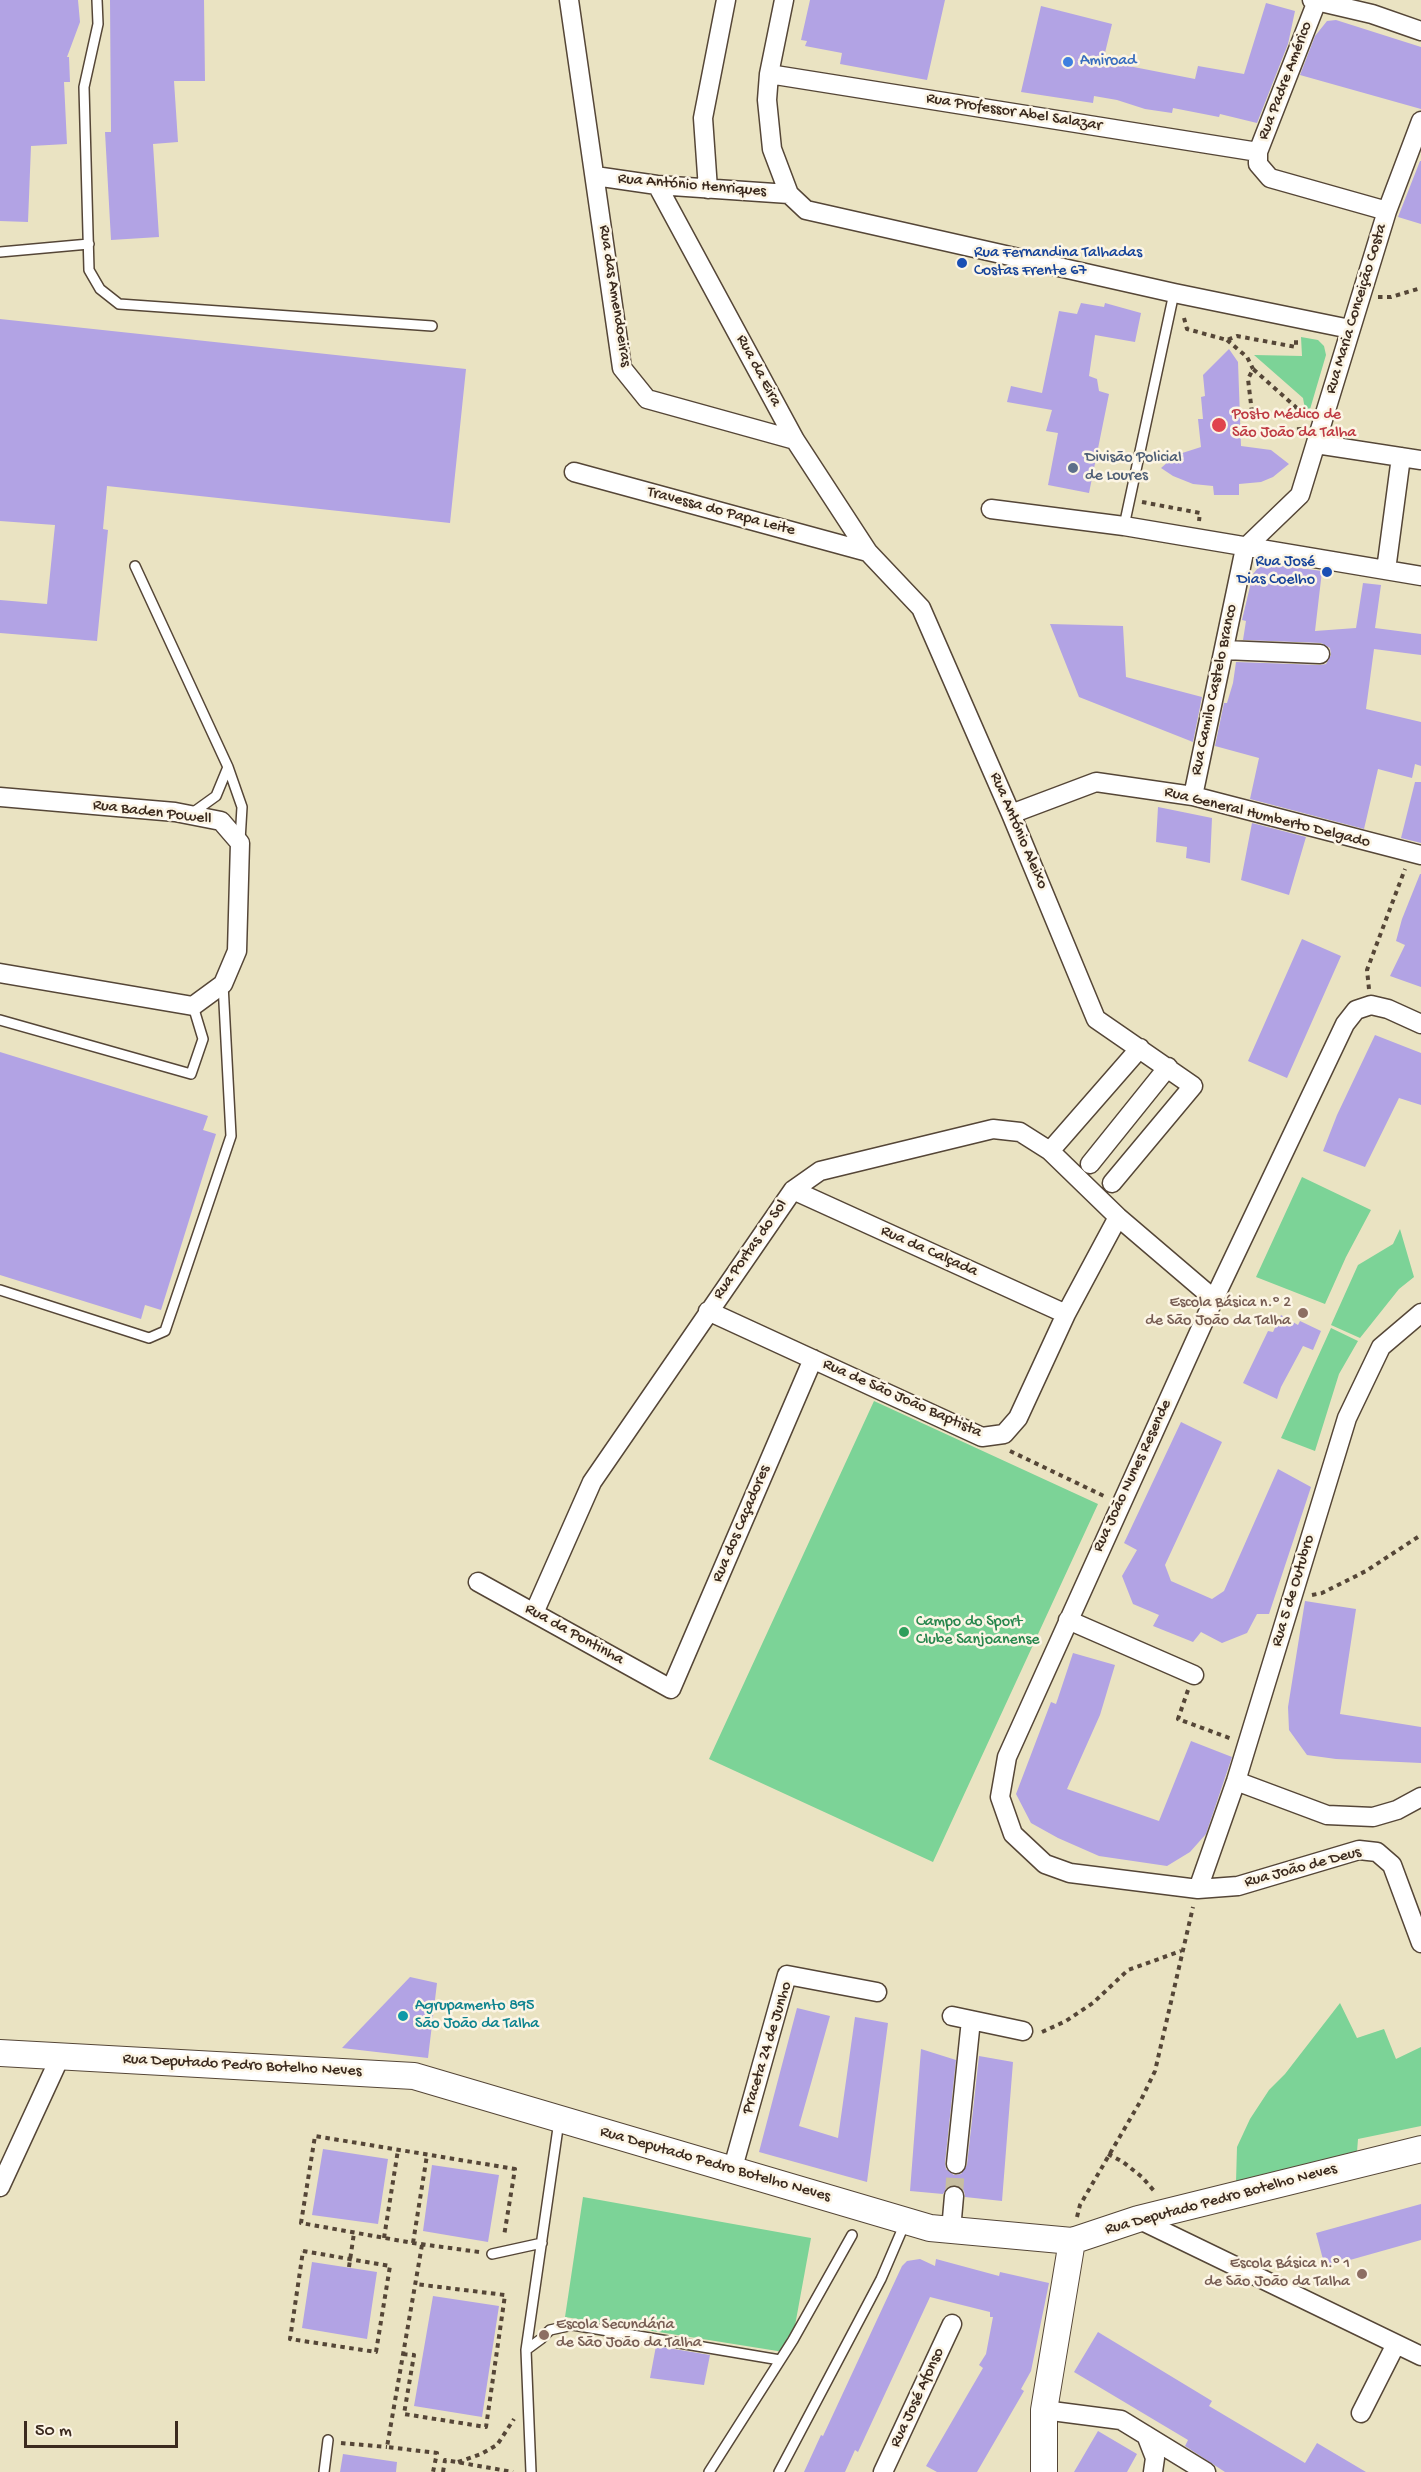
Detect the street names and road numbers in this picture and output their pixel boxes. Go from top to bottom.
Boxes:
street label: Rua Padre Américo [1255,19,1317,143]
street label: Rua Professor Abel Salazar [925,90,1103,136]
street label: Rua António Henriques [617,170,767,202]
street label: Rua Maria Conceição Costa [1322,222,1392,396]
street label: Rua das Amendoeiras [593,224,635,368]
street label: Rua da Eira [731,332,785,410]
street label: Travessa do Papa Leite [645,483,797,541]
street label: Rua Camilo Castelo Branco [1187,603,1243,777]
street label: Rua António Aleixo [985,770,1051,892]
street label: Rua General Humberto Delgado [1162,783,1372,853]
street label: Rua Baden Powell [92,796,212,830]
street label: Rua Portas do Sol [710,1197,792,1303]
street label: Rua da Calçada [877,1222,981,1282]
street label: Rua de São João Baptista [819,1355,985,1443]
street label: Rua João Nunes Resende [1089,1397,1177,1555]
street label: Rua dos Caçadores [709,1463,775,1585]
street label: Rua 5 de Outubro [1268,1533,1320,1649]
street label: Rua da Pontinha [521,1600,627,1670]
street label: Rua João de Deus [1243,1843,1363,1893]
street label: Praceta 24 de Junho [739,1980,797,2116]
street label: Rua Deputado Pedro Botelho Neves [122,2050,362,2082]
street label: Rua Deputado Pedro Botelho Neves [597,2123,833,2207]
street label: Rua Deputado Pedro Botelho Neves [1103,2160,1339,2240]
street label: Rua José Afonso [887,2345,949,2451]

